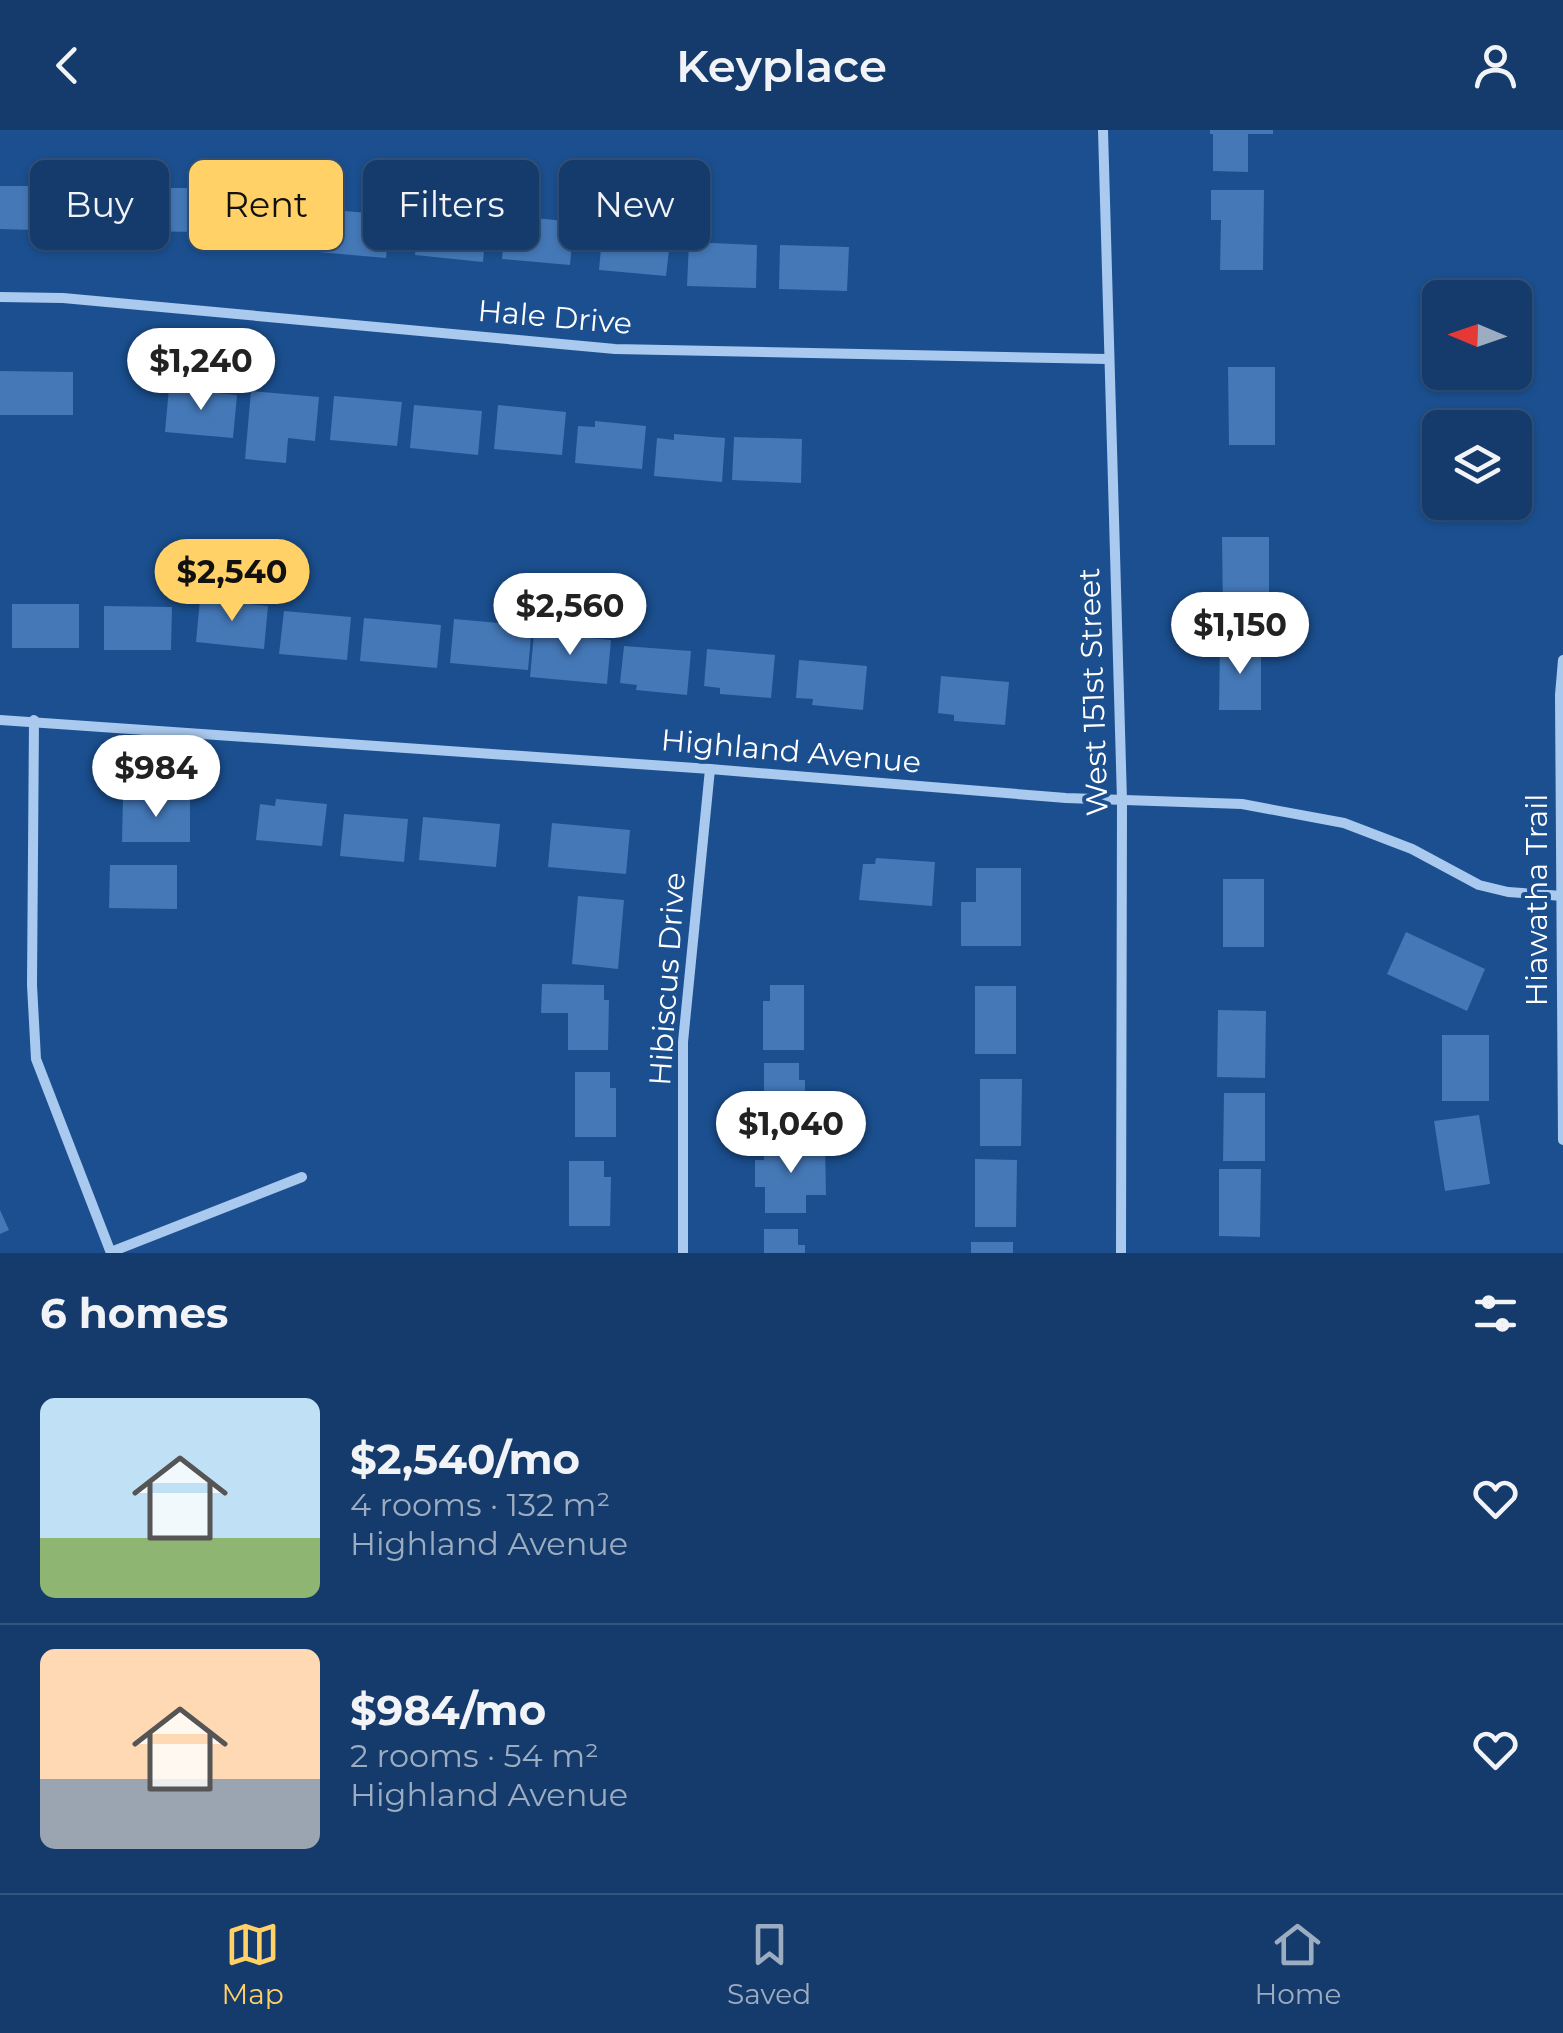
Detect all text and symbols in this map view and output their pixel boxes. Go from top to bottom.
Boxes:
icon: back [40,38,95,93]
text: Keyplace [676,38,887,93]
icon: person [1468,38,1523,93]
chip: Buy [30,160,169,250]
chip: Rent [189,160,343,250]
chip: Filters [363,160,539,250]
chip: New [559,160,710,250]
north arrow [1422,280,1532,390]
map controls [1422,280,1532,520]
street label: Hale Drive [476,292,634,342]
pin: $1,240 [120,328,282,413]
text: $1,240 [149,341,253,380]
button: layers [1422,410,1532,520]
pin: $2,540 [151,539,313,624]
text: $2,540 [177,552,287,591]
street label: West 151st Street [1070,567,1116,817]
pin: $2,560 [489,573,651,658]
text: $2,560 [515,586,625,625]
pin: $1,150 [1159,592,1321,677]
text: $1,150 [1193,605,1287,644]
street label: Highland Avenue [660,721,922,781]
pin: $984 [97,735,215,820]
text: $984 [114,748,198,787]
street label: Hiawatha Trail [1518,794,1555,1006]
street label: Hibiscus Drive [641,871,693,1087]
pin: $1,040 [710,1091,872,1176]
text: $1,040 [738,1104,844,1143]
icon: filters [1468,1286,1523,1341]
text: 6 homes [40,1287,228,1339]
text: $2,540/mo [350,1433,580,1485]
icon: home [120,1438,240,1558]
icon: heart [1468,1471,1523,1526]
text: 4 rooms · 132 m² [350,1485,610,1524]
text: Highland Avenue [350,1524,628,1563]
text: $984/mo [350,1684,546,1736]
icon: home [120,1689,240,1809]
icon: heart [1468,1722,1523,1777]
text: 2 rooms · 54 m² [350,1736,599,1775]
text: Highland Avenue [350,1775,628,1814]
tab: Map [222,1917,284,2011]
tab: Saved [727,1917,811,2011]
tab: Home [1254,1917,1341,2011]

